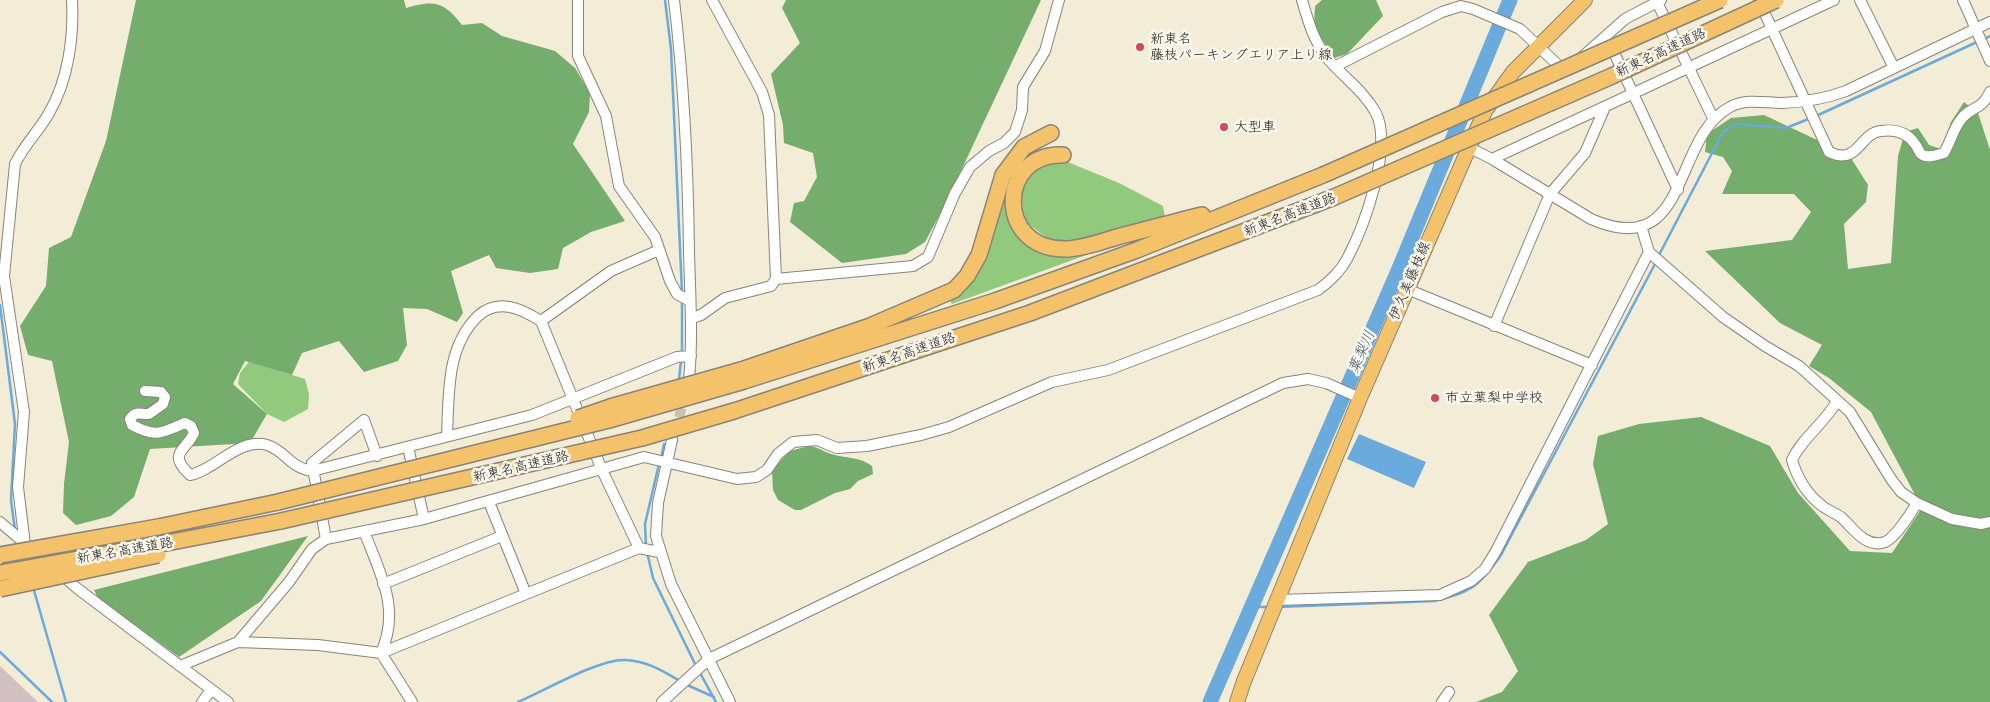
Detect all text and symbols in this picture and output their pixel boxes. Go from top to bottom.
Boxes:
street label: 新東名高速道路 [1613,25,1709,81]
place label: 新東名 藤枝パーキングエリア上り線 [1150,31,1332,64]
marker: 新東名 藤枝パーキングエリア上り線 [1134,41,1146,53]
place label: 大型車 [1234,119,1276,135]
marker: 大型車 [1218,121,1230,133]
street label: 新東名高速道路 [1241,190,1339,240]
street label: 伊久美藤枝線 [1386,239,1434,323]
water label: 葉梨川 [1345,328,1379,376]
street label: 新東名高速道路 [860,329,958,377]
place label: 市立葉梨中学校 [1445,390,1543,406]
marker: 市立葉梨中学校 [1429,392,1441,404]
street label: 新東名高速道路 [471,448,571,486]
street label: 新東名高速道路 [75,534,175,568]

